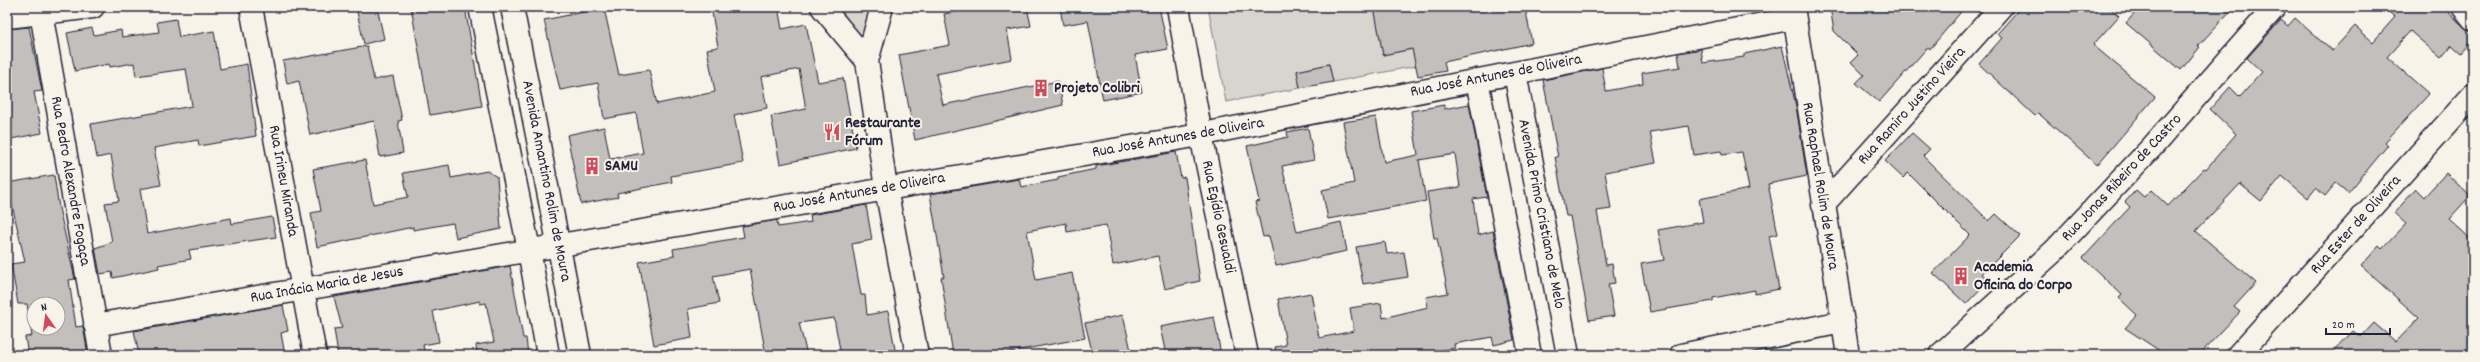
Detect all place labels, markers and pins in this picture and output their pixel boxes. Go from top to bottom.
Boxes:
place label: Projeto Colibri [1054,77,1140,100]
building icon: Projeto Colibri [1031,78,1051,98]
place label: Restaurante Fórum [845,112,921,153]
restaurant icon: Restaurante Fórum [822,122,842,142]
place label: SAMU [605,155,638,178]
building icon: SAMU [582,156,602,176]
place label: Academia Oficina do Corpo [1974,256,2072,297]
building icon: Academia Oficina do Corpo [1951,266,1971,286]

